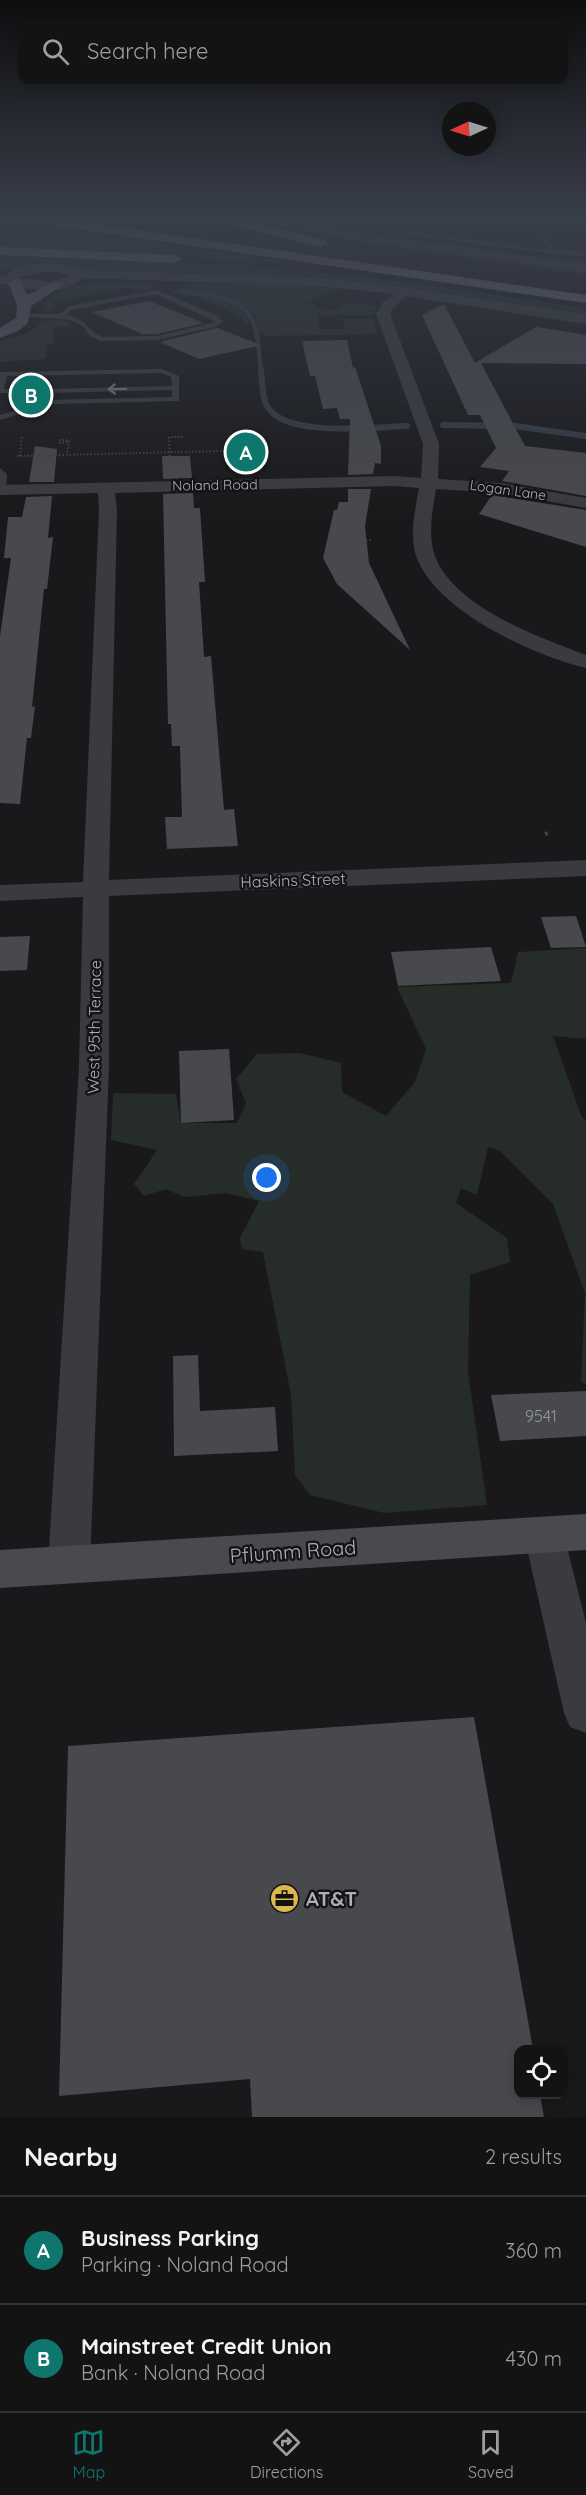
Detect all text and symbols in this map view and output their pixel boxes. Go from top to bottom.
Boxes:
search box [18,18,568,84]
icon: search [39,35,72,68]
text: Search here [87,37,208,65]
north arrow [442,102,496,156]
pin: B [12,372,51,418]
one-way arrow [107,383,127,395]
pin: A [226,430,266,474]
street label: Noland Road [172,475,258,495]
street label: Logan Lane [469,476,547,504]
street label: Haskins Street [240,868,346,892]
street label: West 95th Terrace [83,960,105,1094]
your location [252,1163,281,1192]
house number: 9541 [525,1406,557,1426]
street label: Pflumm Road [229,1534,357,1568]
office icon: AT&T [269,1882,301,1914]
place label: AT&T [306,1886,357,1911]
map controls [514,2045,568,2099]
button: locate [514,2045,568,2099]
text: Nearby [24,2140,118,2173]
text: 2 results [485,2144,562,2169]
text: Business Parking [81,2224,259,2252]
text: A [37,2238,50,2263]
text: 360 m [505,2238,562,2263]
text: Parking · Noland Road [81,2252,289,2277]
text: Mainstreet Credit Union [81,2332,332,2360]
text: B [37,2346,50,2371]
text: 430 m [505,2346,562,2371]
text: Bank · Noland Road [81,2360,265,2385]
tab: Map [72,2426,105,2482]
tab: Directions [250,2426,323,2482]
tab: Saved [468,2426,514,2482]

